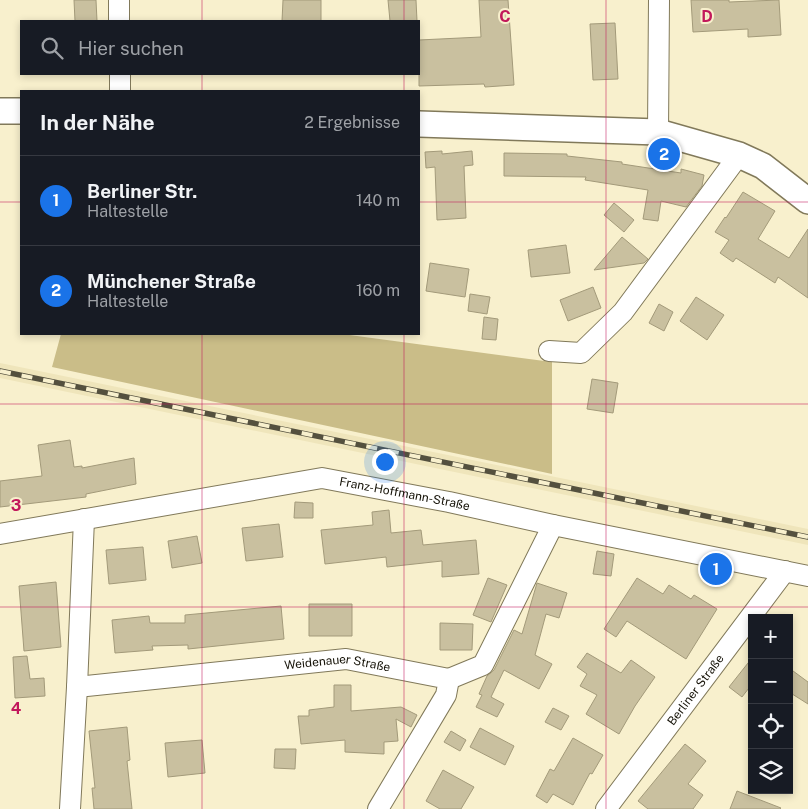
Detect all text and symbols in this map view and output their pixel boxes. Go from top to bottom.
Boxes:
text: C [499,7,511,26]
text: D [701,7,713,26]
search box [20,20,420,75]
icon: search [38,34,66,62]
text: Hier suchen [78,37,184,59]
text: In der Nähe [40,110,155,135]
text: 2 Ergebnisse [304,113,400,132]
pin: 2 [648,135,680,173]
text: Berliner Str. [87,180,197,202]
text: 1 [53,191,59,210]
text: 140 m [356,191,400,210]
text: Haltestelle [87,202,168,221]
text: Münchener Straße [87,270,256,292]
text: 2 [51,281,61,300]
text: 160 m [356,281,400,300]
text: Haltestelle [87,292,168,311]
your location [372,449,398,475]
street label: Franz-Hoffmann-Straße [338,474,471,513]
text: 3 [11,496,21,515]
pin: 1 [700,550,732,588]
map controls [748,614,793,794]
button: + [748,614,793,659]
street label: Weidenauer Straße [284,652,392,675]
street label: Berliner Straße [664,652,727,728]
button: − [748,659,793,704]
text: 4 [11,699,22,718]
button: locate [748,704,793,749]
button: layers [748,749,793,794]

